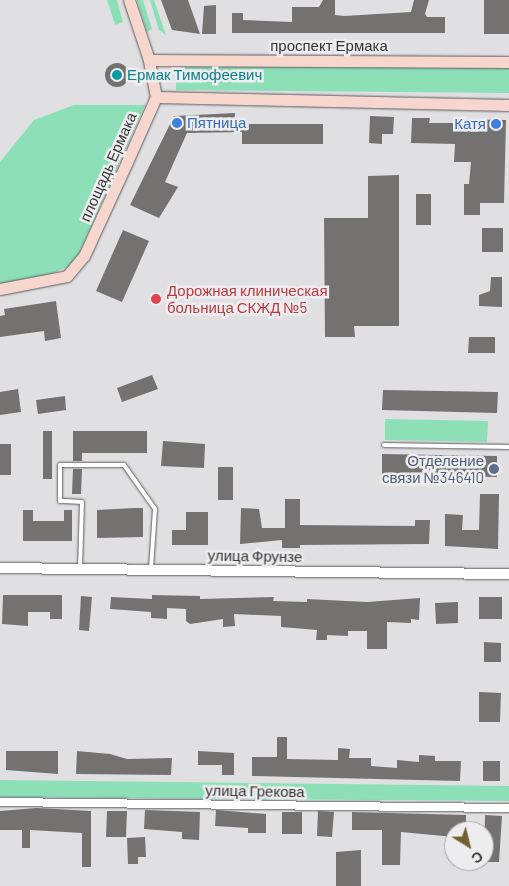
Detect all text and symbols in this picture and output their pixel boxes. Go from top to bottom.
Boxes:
street label: проспект Ермака [270,37,388,55]
place label: Ермак Тимофеевич [127,66,262,84]
marker: Ермак Тимофеевич [111,69,123,81]
street label: площадь Ермака [76,109,140,225]
place label: Пятница [187,114,246,132]
place label: Катя [454,115,486,133]
marker: Пятница [171,117,183,129]
marker: Катя [490,118,502,130]
place label: Дорожная клиническая больница СКЖД №5 [167,281,328,316]
marker: Дорожная клиническая больница СКЖД №5 [149,292,163,306]
place label: Отделение связи №346410 [382,451,484,486]
marker: Отделение связи №346410 [488,463,500,475]
street label: улица Фрунзе [208,546,302,566]
street label: улица Грекова [205,781,305,801]
north arrow [444,821,494,871]
text: С [468,848,487,868]

